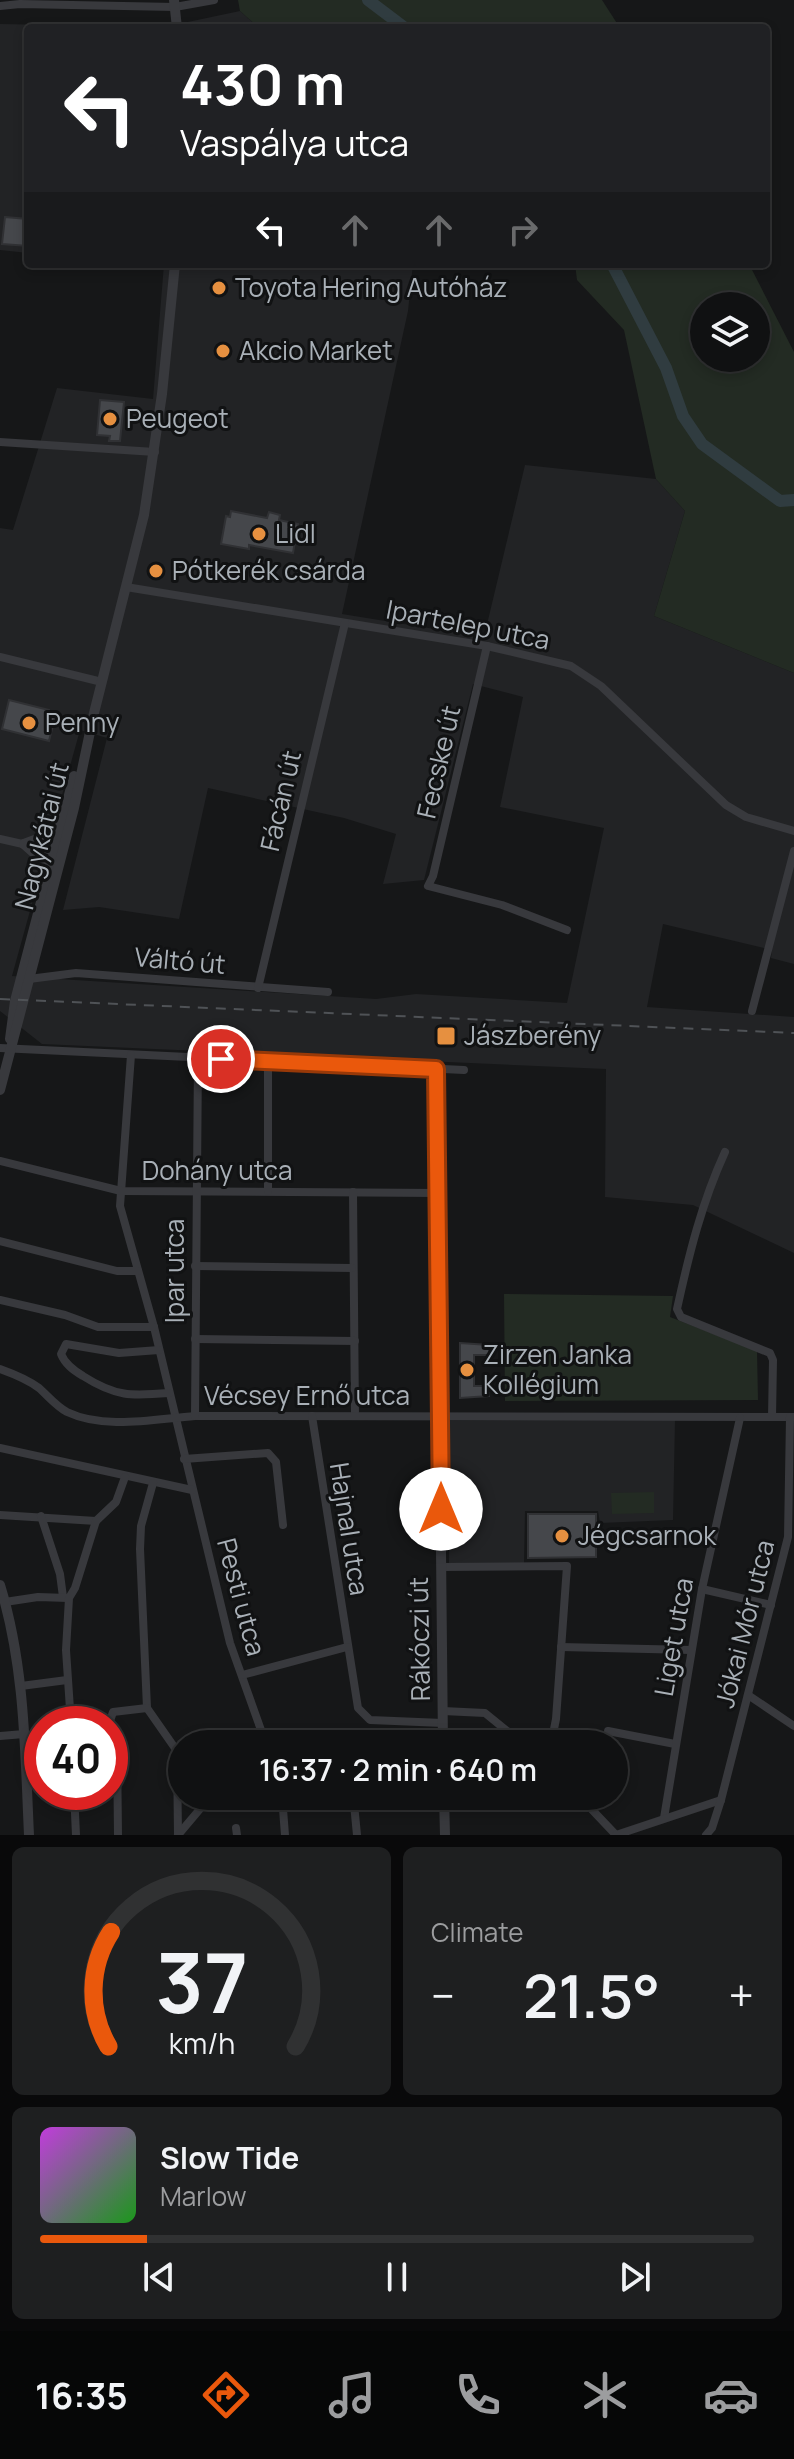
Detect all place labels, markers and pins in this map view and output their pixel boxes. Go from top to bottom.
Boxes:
place label: Toyota Hering Autóház [235,269,507,305]
marker: Toyota Hering Autóház [210,279,228,297]
place label: Akcio Market [239,332,393,368]
marker: Akcio Market [214,342,232,360]
place label: Peugeot [126,400,229,436]
marker: Peugeot [101,410,119,428]
place label: Lidl [275,515,316,551]
marker: Lidl [250,525,268,543]
place label: Pótkerék csárda [172,552,365,588]
marker: Pótkerék csárda [147,562,165,580]
place label: Penny [45,704,120,740]
marker: Penny [20,714,38,732]
place label: Jászberény [464,1017,602,1053]
pin [187,1025,255,1093]
marker: Jászberény [435,1025,457,1047]
place label: Zirzen Janka Kollégium [483,1336,632,1402]
marker: Zirzen Janka Kollégium [458,1361,476,1379]
place label: Jégcsarnok [578,1517,717,1553]
marker: Jégcsarnok [553,1527,571,1545]

